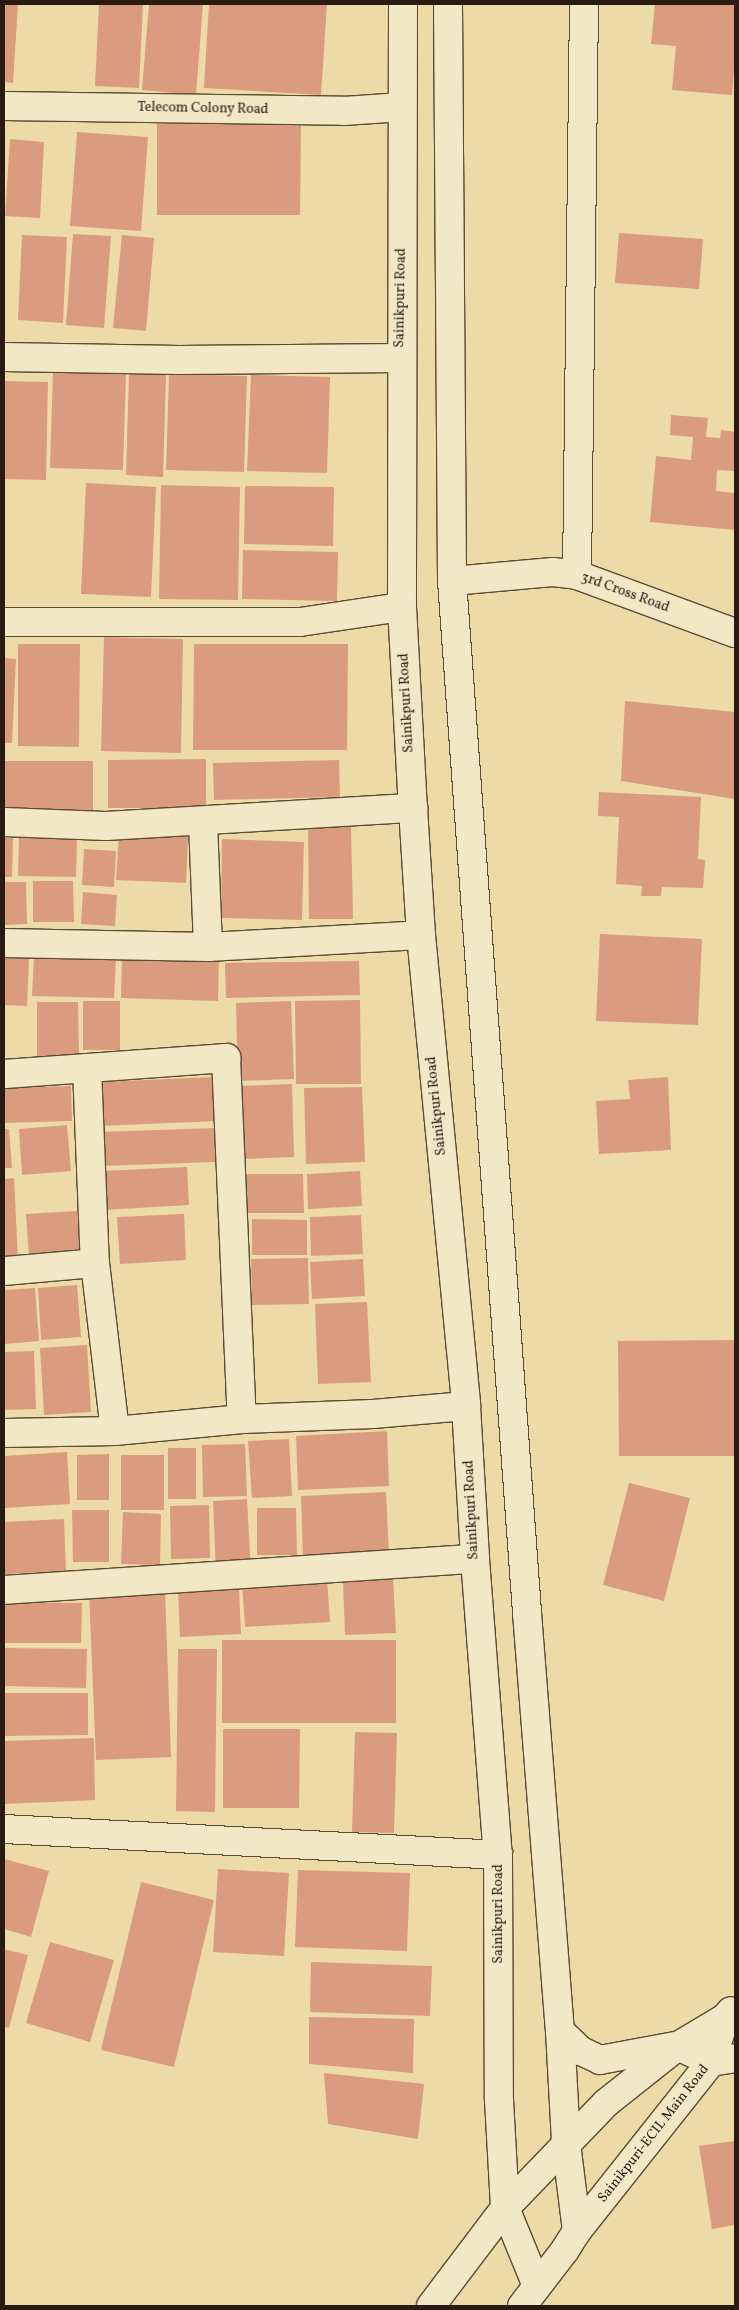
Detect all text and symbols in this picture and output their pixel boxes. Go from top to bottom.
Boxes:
street label: Telecom Colony Road [137,99,269,119]
street label: Sainikpuri Road [392,248,410,348]
street label: 3rd Cross Road [579,569,671,617]
street label: Sainikpuri Road [396,653,418,753]
street label: Sainikpuri Road [423,1056,451,1156]
street label: Sainikpuri Road [461,1460,483,1560]
street label: Sainikpuri Road [491,1864,507,1964]
street label: Sainikpuri-ECIL Main Road [595,2062,713,2206]

